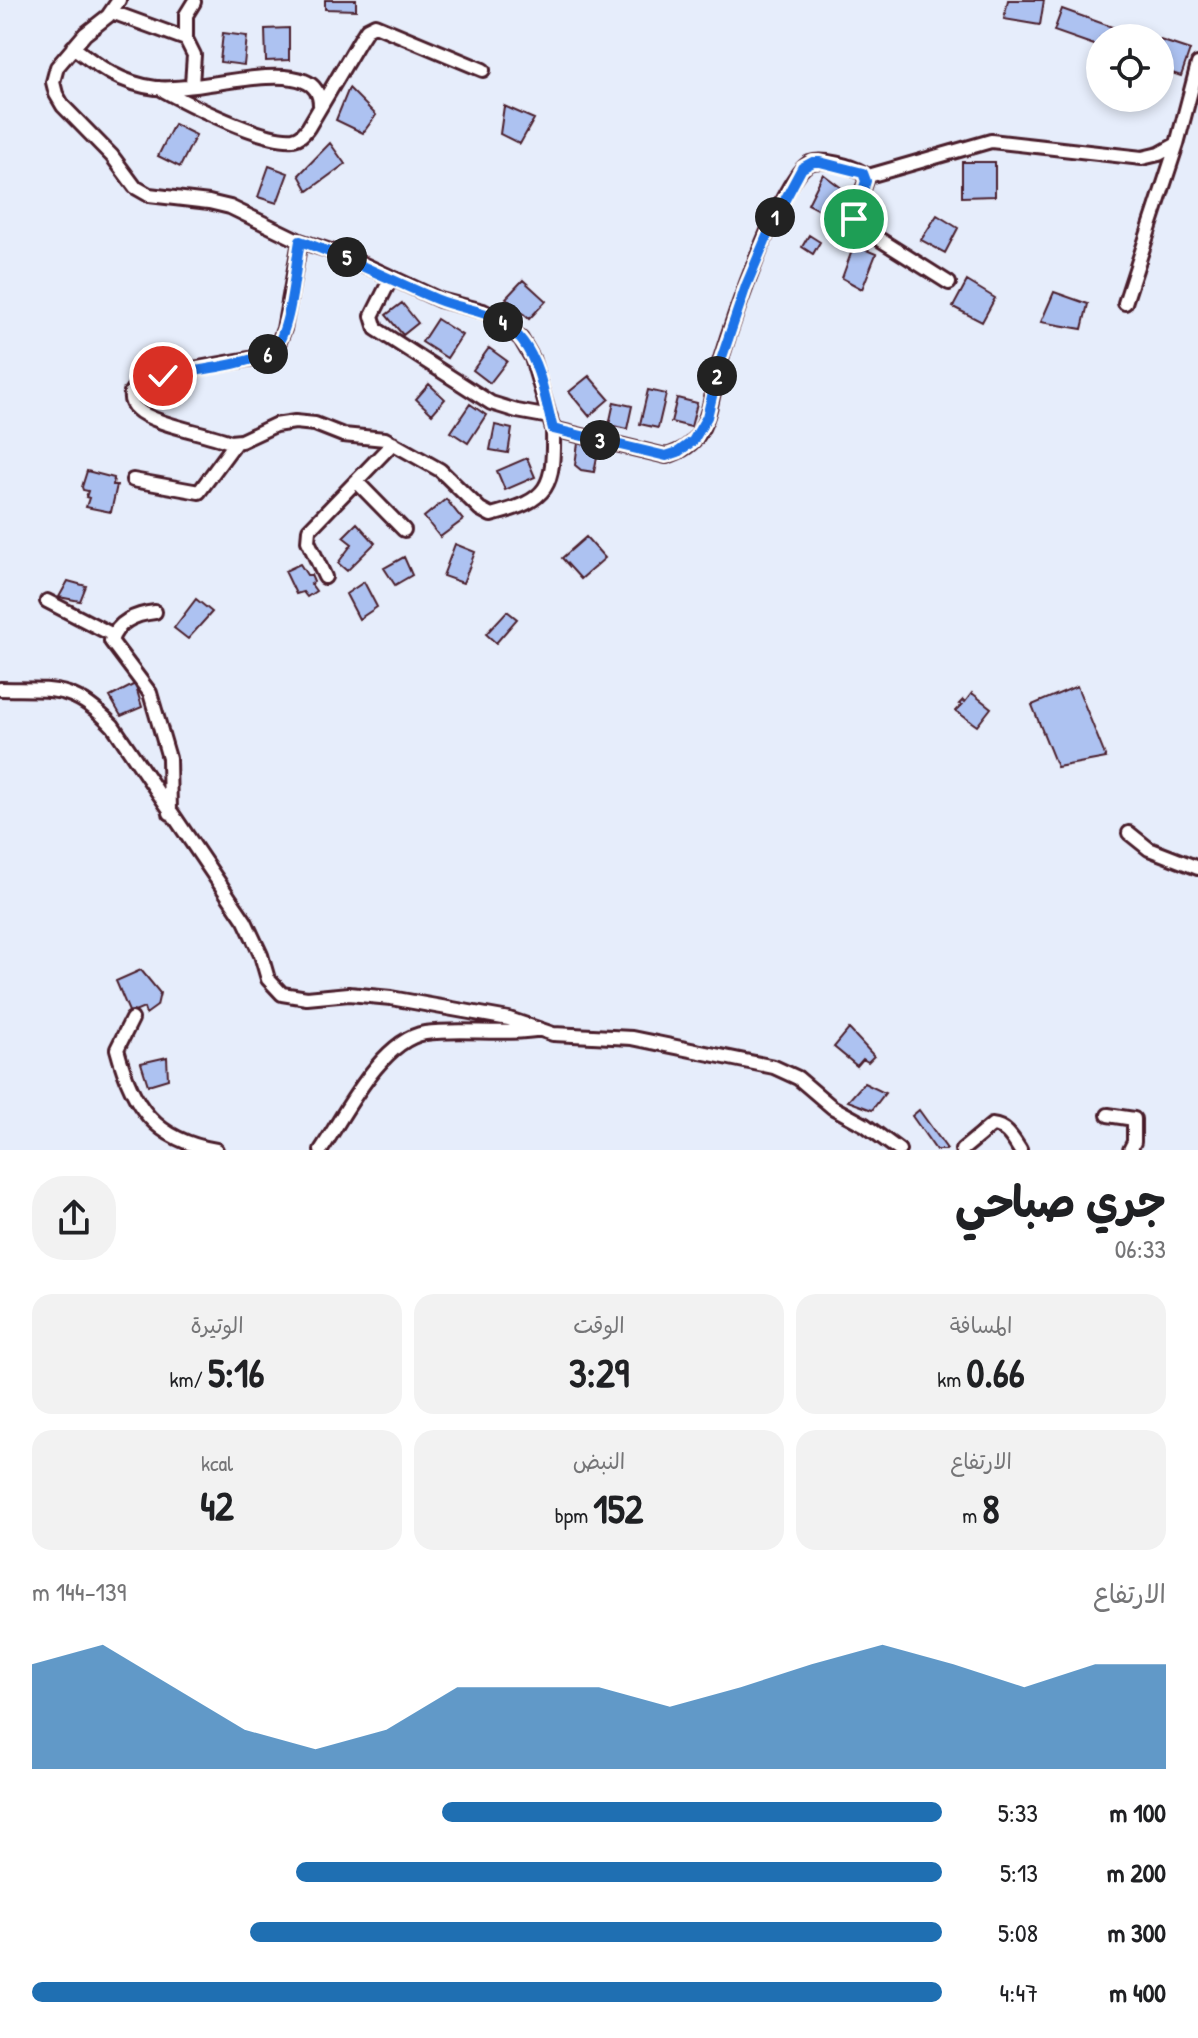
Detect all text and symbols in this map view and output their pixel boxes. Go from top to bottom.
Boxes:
map controls [1086,24,1174,112]
button: locate [1086,24,1174,112]
pin [820,185,888,253]
pin: 1 [755,197,795,237]
icon: arrive [832,197,876,241]
text: 1 [771,202,779,232]
pin: 5 [327,237,367,277]
text: 5 [342,242,352,272]
pin: 4 [483,302,523,342]
text: 4 [499,307,507,337]
pin: 6 [248,334,288,374]
text: 6 [264,339,272,369]
pin [129,342,197,410]
icon: check [141,354,185,398]
pin: 2 [697,356,737,396]
text: 2 [712,361,722,391]
pin: 3 [580,420,620,460]
text: 3 [595,425,605,455]
text: جري صباحي [955,1171,1166,1231]
button: share [32,1176,116,1260]
text: 06:33 [1115,1231,1166,1266]
text: الوتيرة [190,1310,244,1340]
text: الوقت [573,1310,625,1340]
text: المسافة [950,1310,1012,1340]
text: 5:16 [208,1345,265,1399]
text: 3:29 [569,1345,629,1399]
text: 0.66 [966,1345,1025,1399]
text: /km [169,1364,208,1394]
text: km [937,1364,966,1394]
text: النبض [573,1446,625,1476]
text: الارتفاع [950,1446,1012,1476]
text: kcal [201,1448,233,1478]
text: 42 [200,1478,234,1532]
text: 152 [593,1481,643,1535]
text: 8 [982,1481,1000,1535]
text: bpm [555,1500,593,1530]
text: m [962,1500,982,1530]
text: 139–144 m [32,1574,126,1609]
text: الارتفاع [1093,1576,1166,1611]
text: 5:33 [998,1795,1038,1830]
text: 100 m [1110,1795,1166,1830]
text: 5:13 [1000,1855,1038,1890]
text: 200 m [1107,1855,1166,1890]
text: 5:08 [998,1915,1038,1950]
text: 300 m [1107,1915,1166,1950]
text: 4:47 [1000,1975,1038,2010]
text: 400 m [1109,1975,1166,2010]

